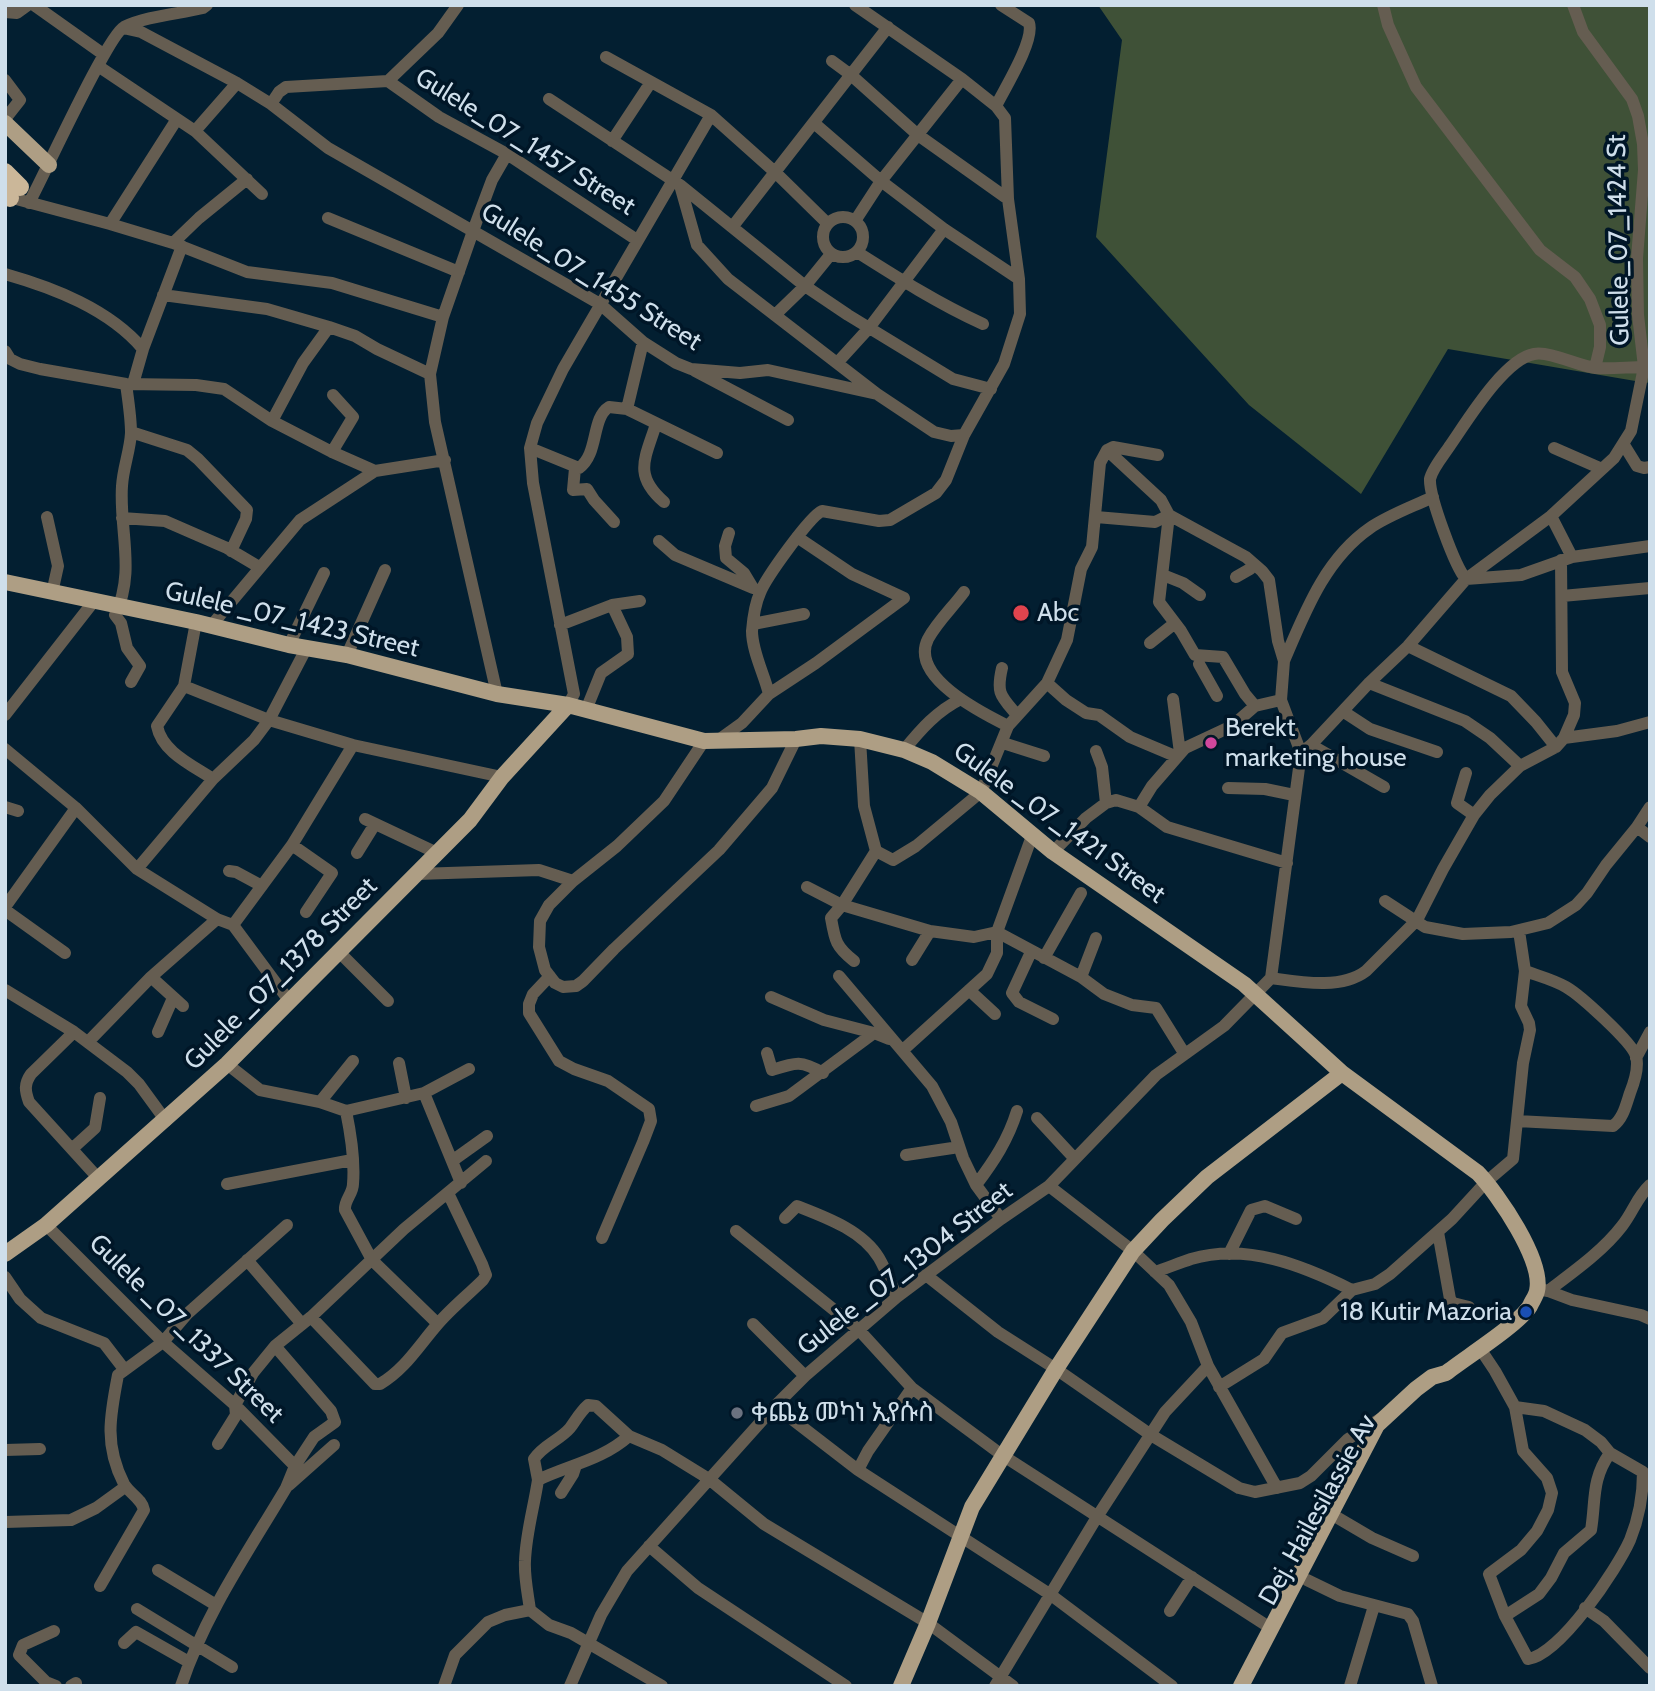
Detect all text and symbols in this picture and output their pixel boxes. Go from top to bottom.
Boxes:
street label: Gulele_07_1457 Street [409,62,641,222]
street label: Gulele_07_1424 St [1602,134,1636,346]
street label: Gulele_07_1455 Street [475,196,707,358]
street label: Gulele _07_1423 Street [162,576,422,664]
place label: Abc [1037,597,1079,629]
marker: Abc [1011,603,1031,623]
place label: Berekt marketing house [1225,712,1407,774]
marker: Berekt marketing house [1203,735,1219,751]
street label: Gulele _07_1421 Street [947,736,1171,910]
street label: Gulele _07_1378 Street [178,871,384,1077]
street label: Gulele _07_1304 Street [791,1175,1019,1363]
street label: Gulele _07_1337 Street [82,1228,290,1430]
place label: 18 Kutir Mazoria [1340,1296,1512,1328]
marker: 18 Kutir Mazoria [1518,1304,1534,1320]
place label: ቀጨኔ መካነ ኢየሱስ [751,1397,934,1429]
marker: ቀጨኔ መካነ ኢየሱስ [729,1405,745,1421]
street label: Dej. Hailesilassie Av [1253,1409,1383,1611]

